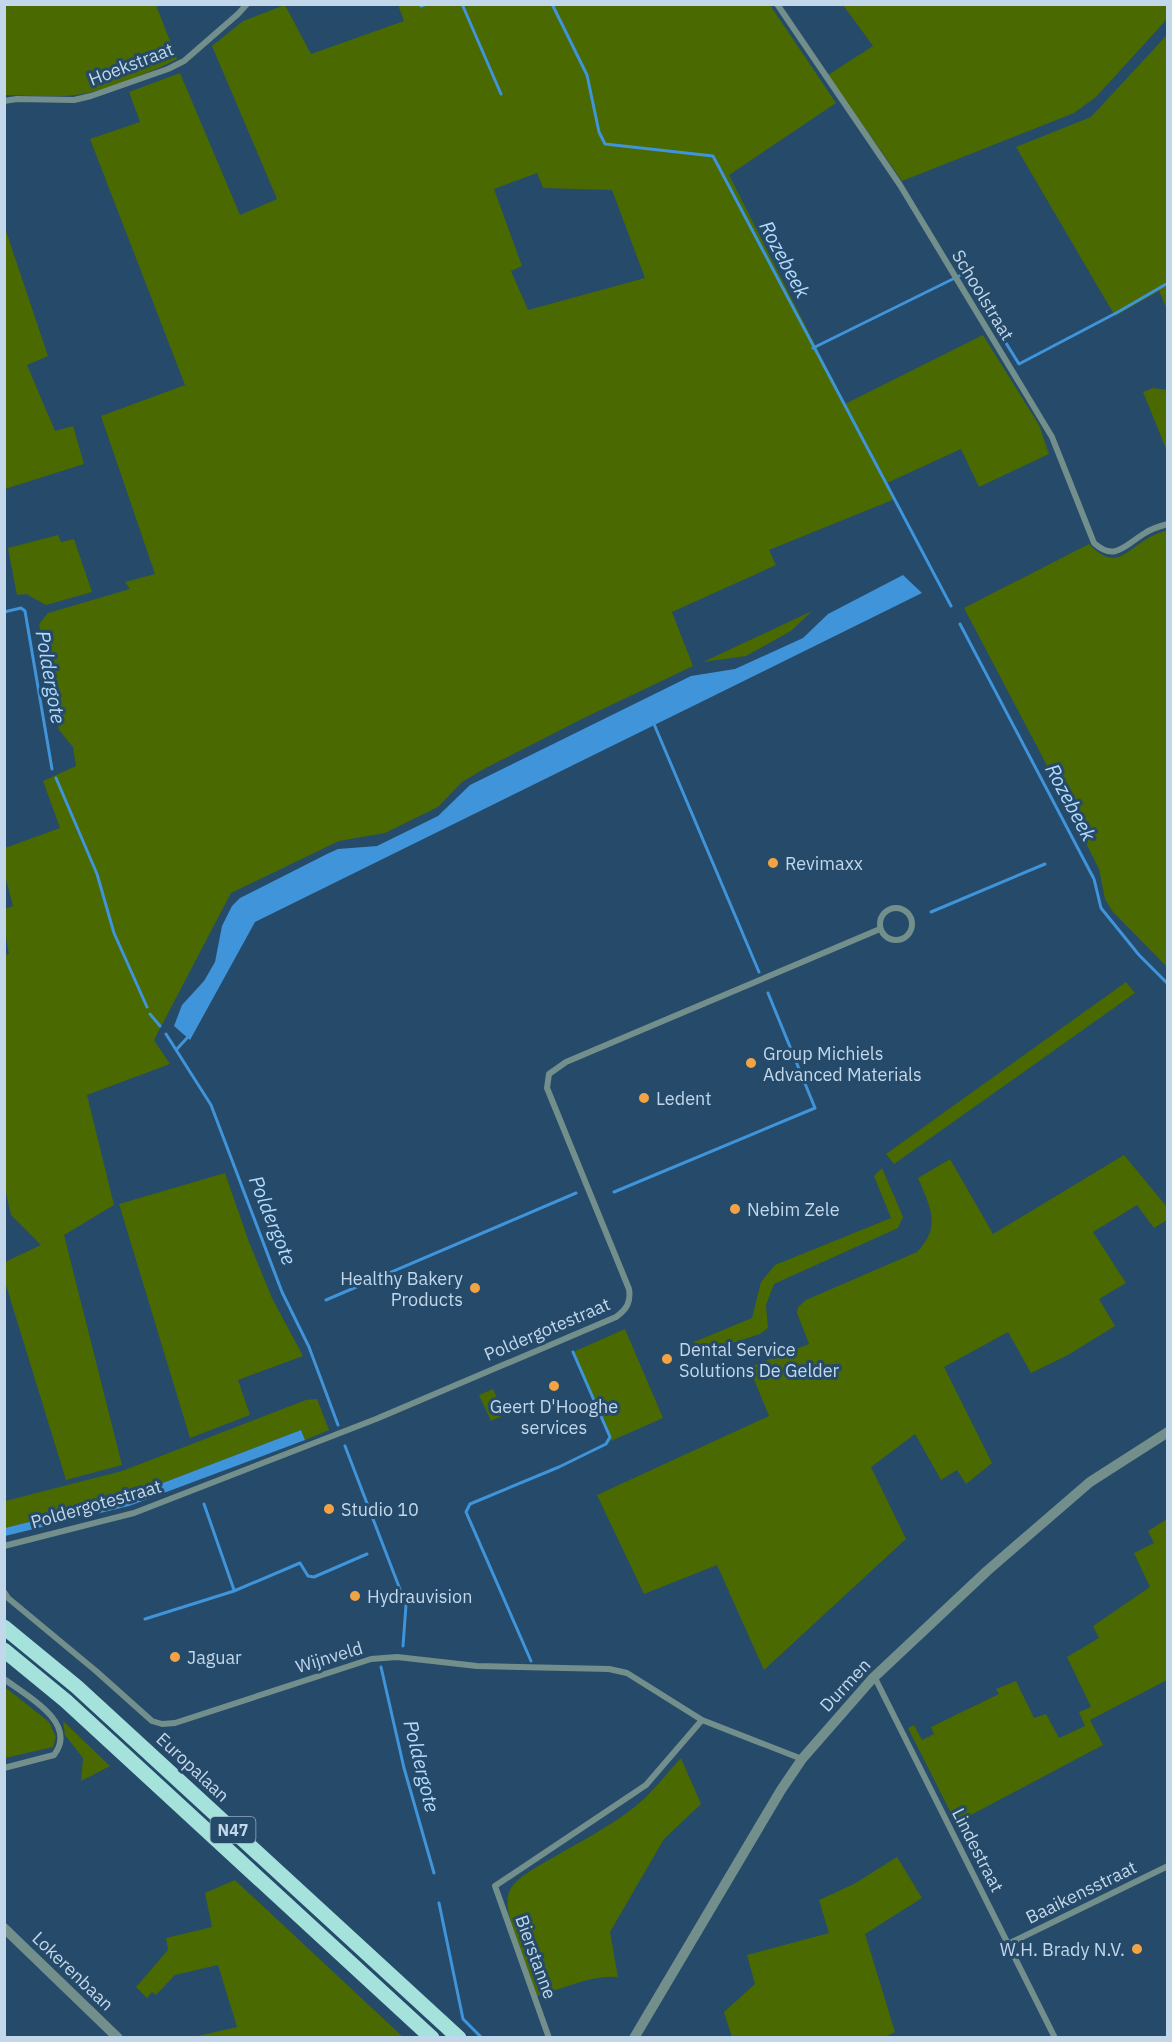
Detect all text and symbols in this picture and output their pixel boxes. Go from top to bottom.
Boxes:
street label: Hoekstraat [85,37,177,91]
water label: Rozebeek [753,216,817,303]
street label: Schoolstraat [947,245,1019,345]
water label: Poldergote [30,628,72,726]
water label: Rozebeek [1039,759,1103,846]
place label: Revimaxx [785,852,863,875]
marker: Revimaxx [766,856,780,870]
place label: Group Michiels Advanced Materials [763,1042,922,1086]
marker: Group Michiels Advanced Materials [744,1056,758,1070]
place label: Ledent [656,1087,712,1110]
marker: Ledent [637,1091,651,1105]
water label: Poldergote [243,1171,303,1269]
place label: Nebim Zele [747,1198,840,1221]
marker: Nebim Zele [728,1202,742,1216]
place label: Healthy Bakery Products [340,1267,463,1311]
marker: Healthy Bakery Products [468,1281,482,1295]
street label: Poldergotestraat [481,1292,613,1366]
place label: Dental Service Solutions De Gelder [679,1338,840,1382]
marker: Dental Service Solutions De Gelder [660,1352,674,1366]
marker: Geert D'Hooghe services [547,1379,561,1393]
place label: Geert D'Hooghe services [490,1395,618,1439]
street label: Poldergotestraat [28,1474,164,1534]
place label: Studio 10 [341,1498,419,1521]
marker: Studio 10 [322,1502,336,1516]
place label: Hydrauvision [367,1585,472,1608]
marker: Hydrauvision [348,1589,362,1603]
street label: Wijnveld [293,1636,365,1678]
place label: Jaguar [187,1646,242,1669]
marker: Jaguar [168,1650,182,1664]
street label: Durmen [815,1653,875,1717]
water label: Poldergote [398,1717,446,1815]
street label: Europalaan [152,1727,234,1807]
street label: Lindestraat [947,1804,1009,1896]
road number: N47 [210,1817,256,1843]
street label: Baaikensstraat [1022,1855,1140,1929]
street label: Bierstanne [510,1912,562,2002]
street label: Lokerenbaan [27,1926,119,2016]
place label: W.H. Brady N.V. [1000,1938,1125,1961]
marker: W.H. Brady N.V. [1130,1942,1144,1956]

